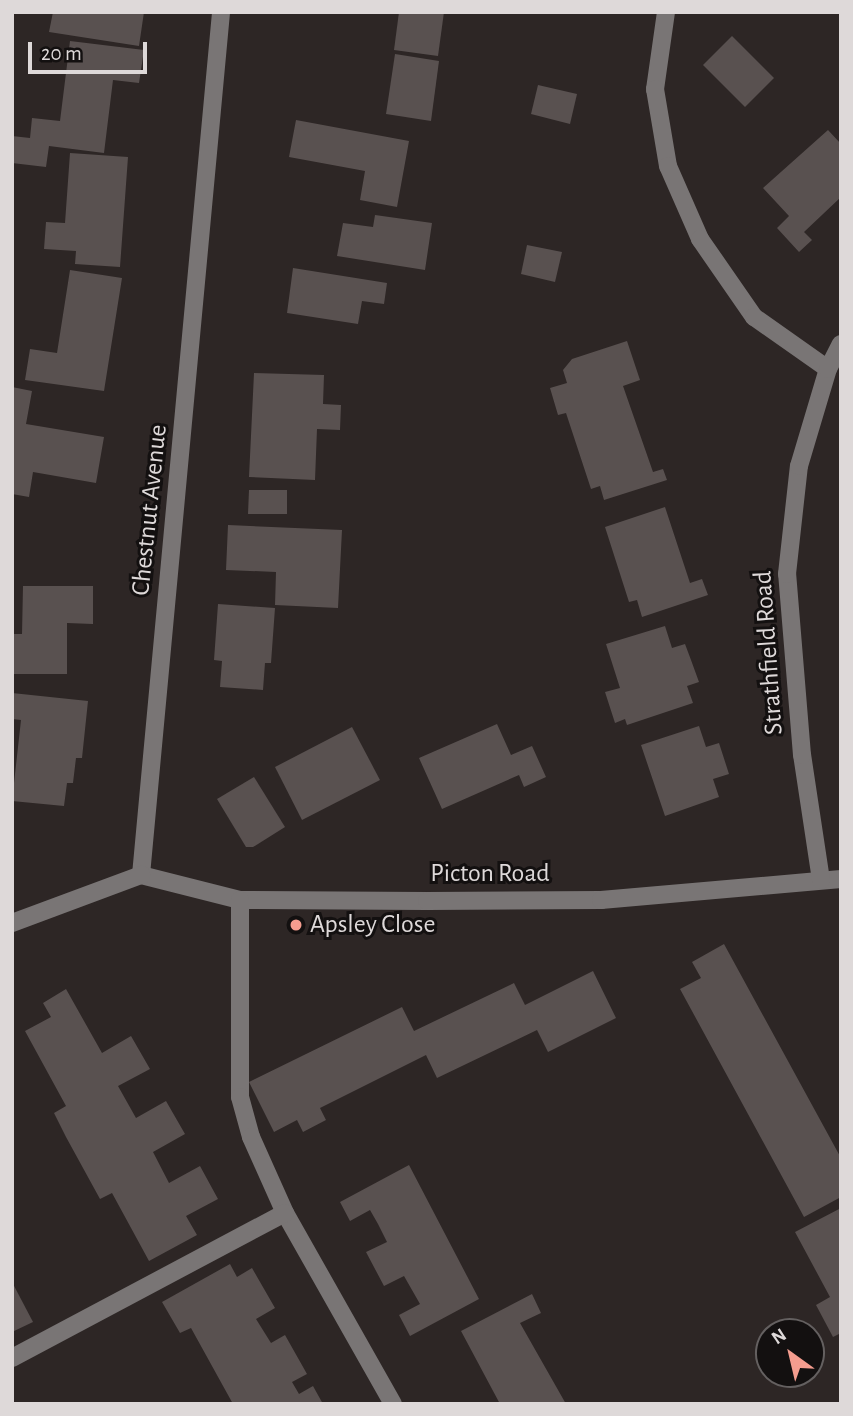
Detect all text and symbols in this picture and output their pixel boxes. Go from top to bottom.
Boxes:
scale bar [32,28,150,72]
text: 20 m [41,43,82,64]
street label: Chestnut Avenue [125,423,175,597]
street label: Strathfield Road [748,570,790,736]
street label: Picton Road [430,858,550,890]
place label: Apsley Close [310,909,435,941]
marker: Apsley Close [288,917,304,933]
north arrow [755,1318,825,1388]
text: N [768,1325,790,1348]

